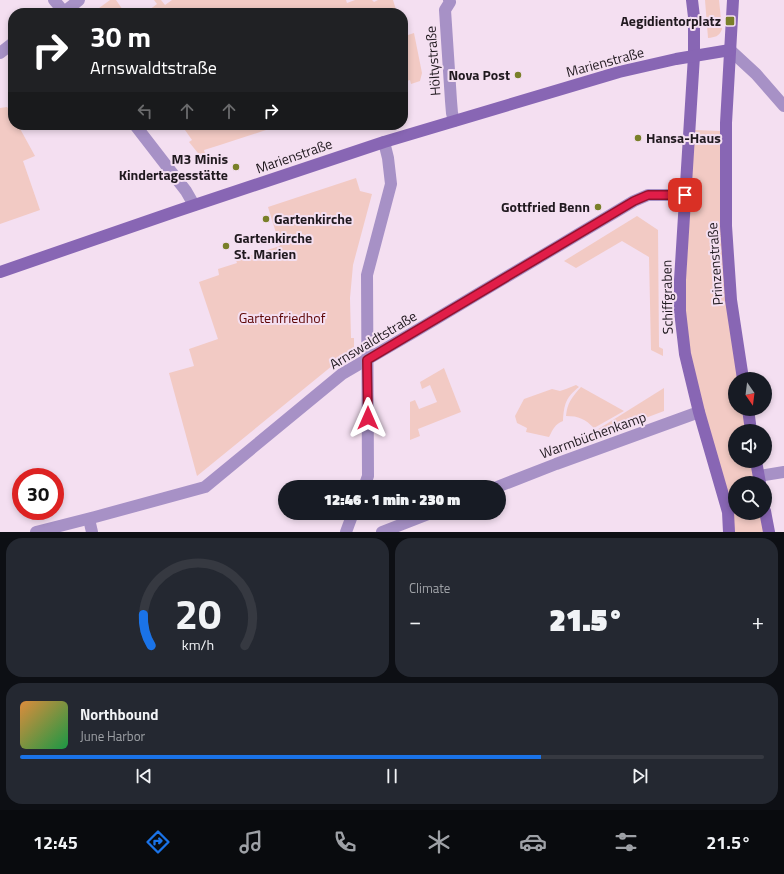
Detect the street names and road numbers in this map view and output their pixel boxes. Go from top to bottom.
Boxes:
street label: Höltystraße [420,25,445,97]
street label: Marienstraße [564,41,646,82]
street label: Marienstraße [253,133,335,178]
street label: Prinzenstraße [701,222,728,306]
street label: Schiffgraben [655,260,678,334]
street label: Arnswaldtstraße [325,305,420,374]
street label: Warmbüchenkamp [537,406,649,463]

